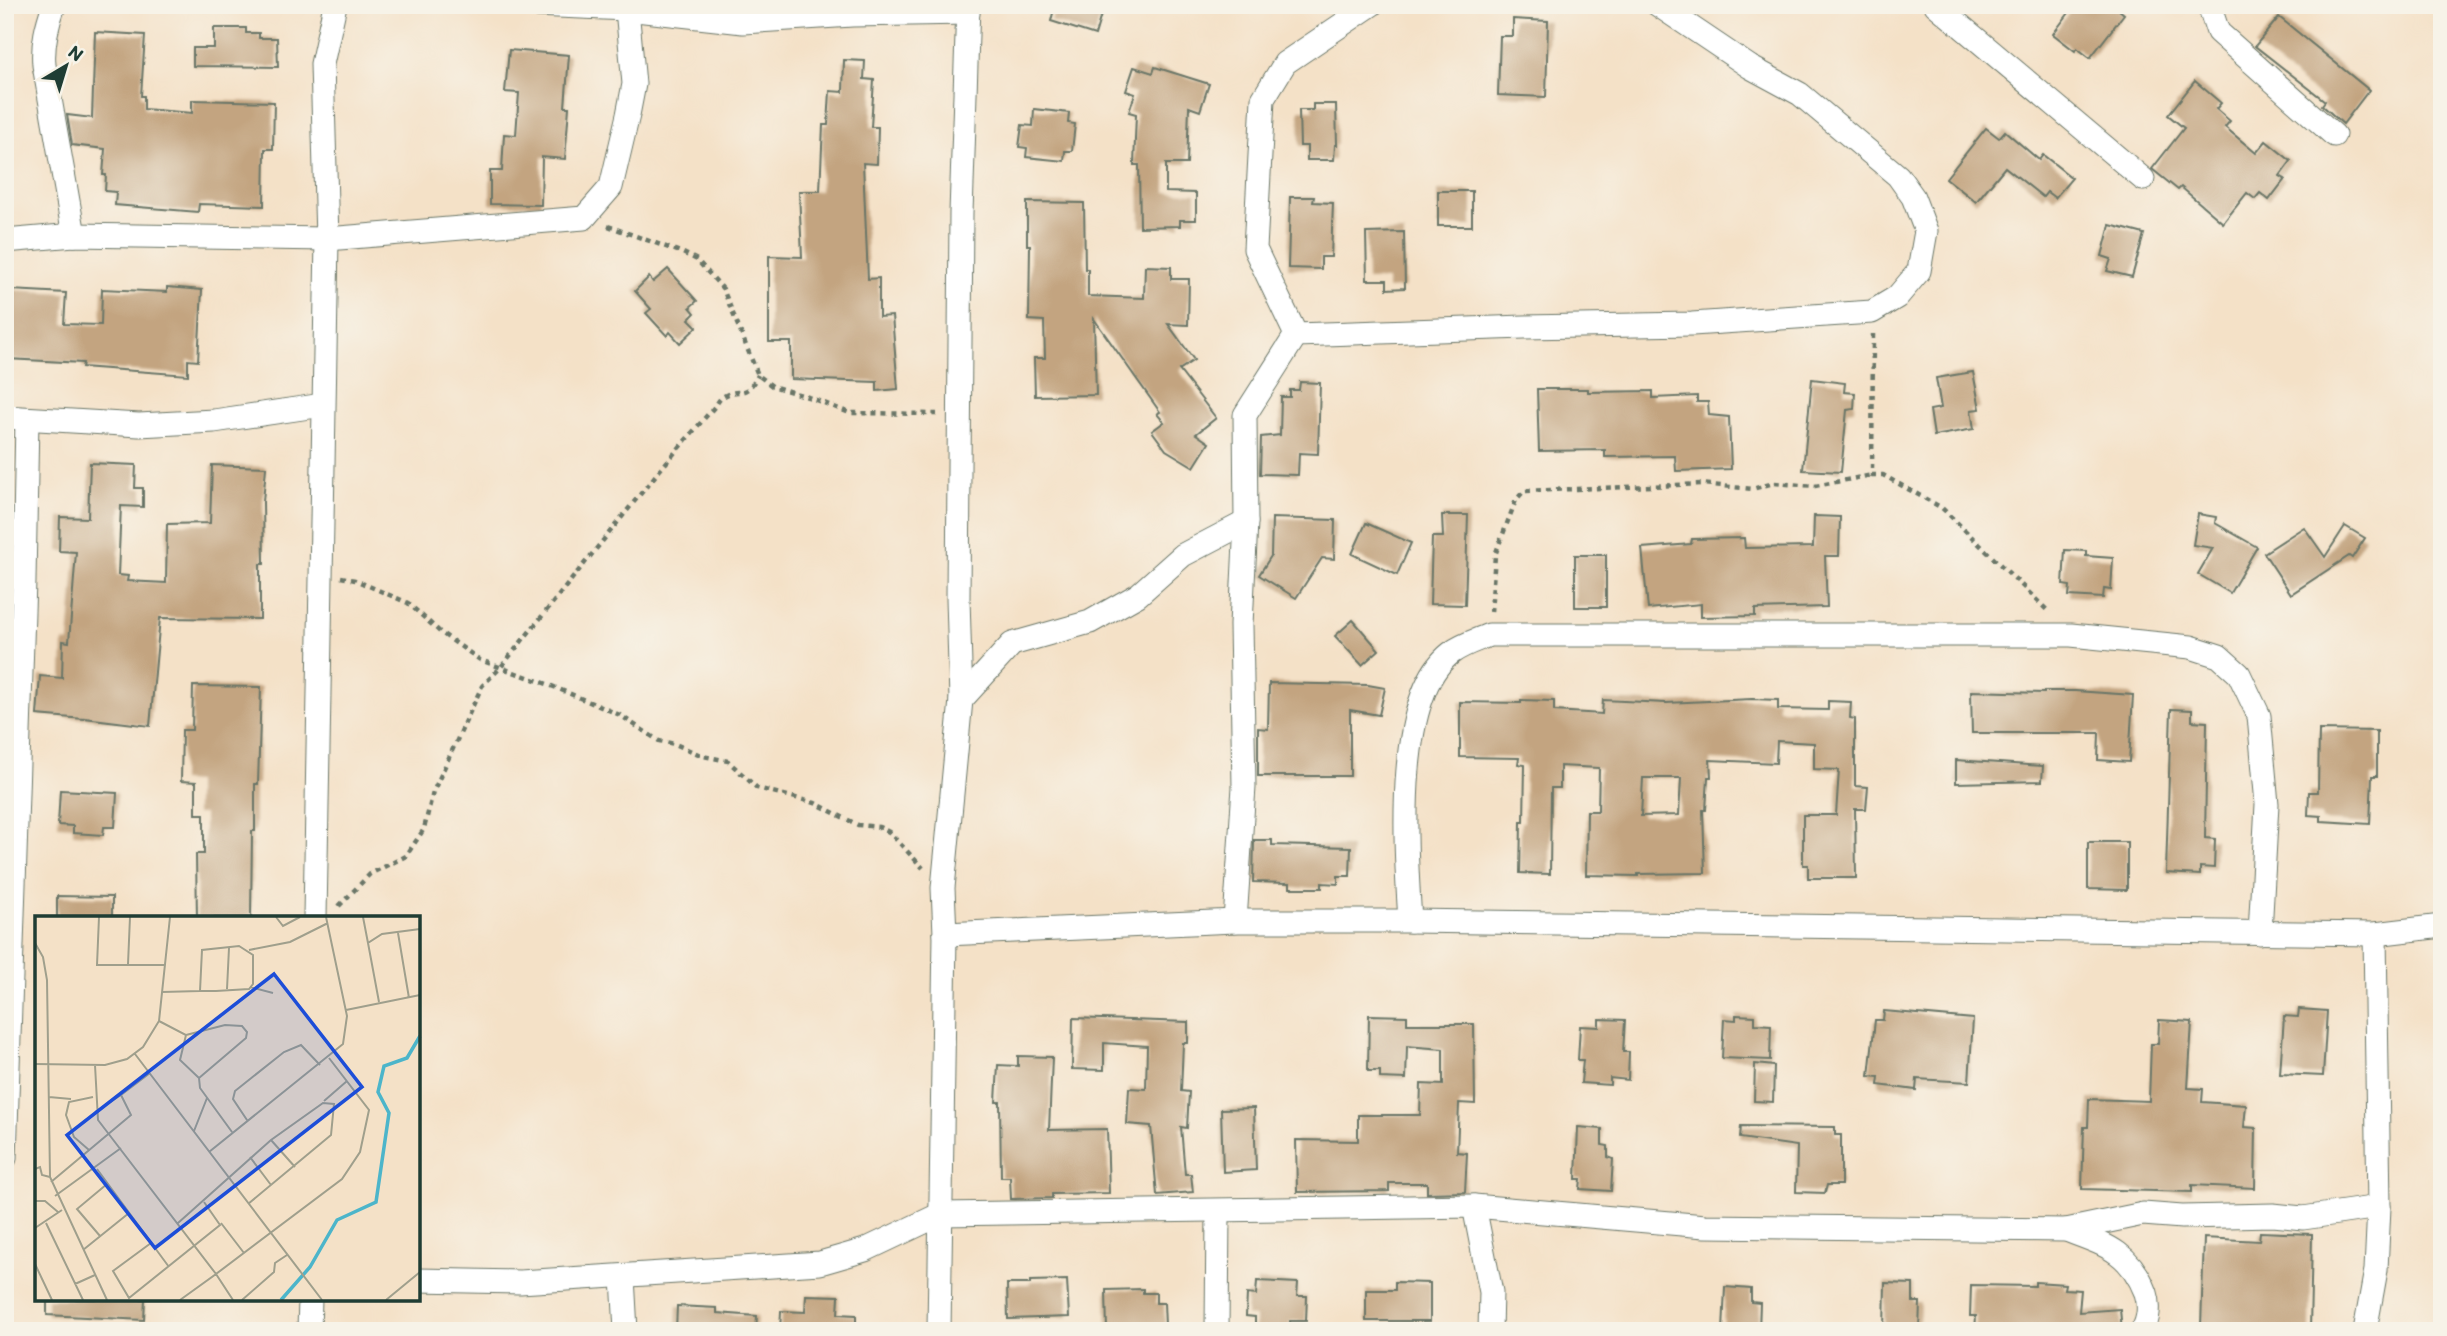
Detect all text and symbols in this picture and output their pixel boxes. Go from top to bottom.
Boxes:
north arrow [32,32,102,102]
text: N [64,40,88,66]
inset map [35,916,420,1301]

